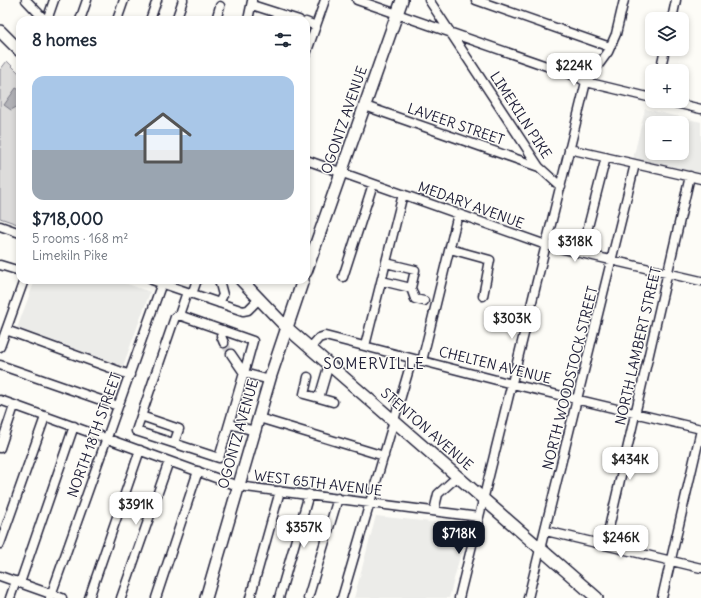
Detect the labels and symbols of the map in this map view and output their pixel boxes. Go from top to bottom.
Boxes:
pin: $224K [546,53,602,87]
street label: OGONTZ AVENUE [317,64,371,176]
street label: LIMEKILN PIKE [486,68,556,162]
street label: LAVEER STREET [405,99,507,149]
street label: MEDARY AVENUE [416,177,526,233]
pin: $318K [547,229,603,263]
street label: NORTH LAMBERT STREET [611,265,665,427]
street label: NORTH WOODSTOCK STREET [538,284,602,472]
pin: $303K [484,306,540,340]
street label: CHELTEN AVENUE [437,342,553,388]
district label: SOMERVILLE [323,354,425,373]
street label: NORTH 18TH STREET [63,370,125,500]
street label: OGONTZ AVENUE [214,377,262,491]
street label: STENTON AVENUE [377,384,477,474]
pin: $434K [602,447,658,481]
street label: WEST 65TH AVENUE [253,466,383,500]
pin: $391K [108,492,164,526]
pin: $357K [276,515,332,549]
pin: $718K [431,521,487,555]
pin: $246K [593,525,649,559]

